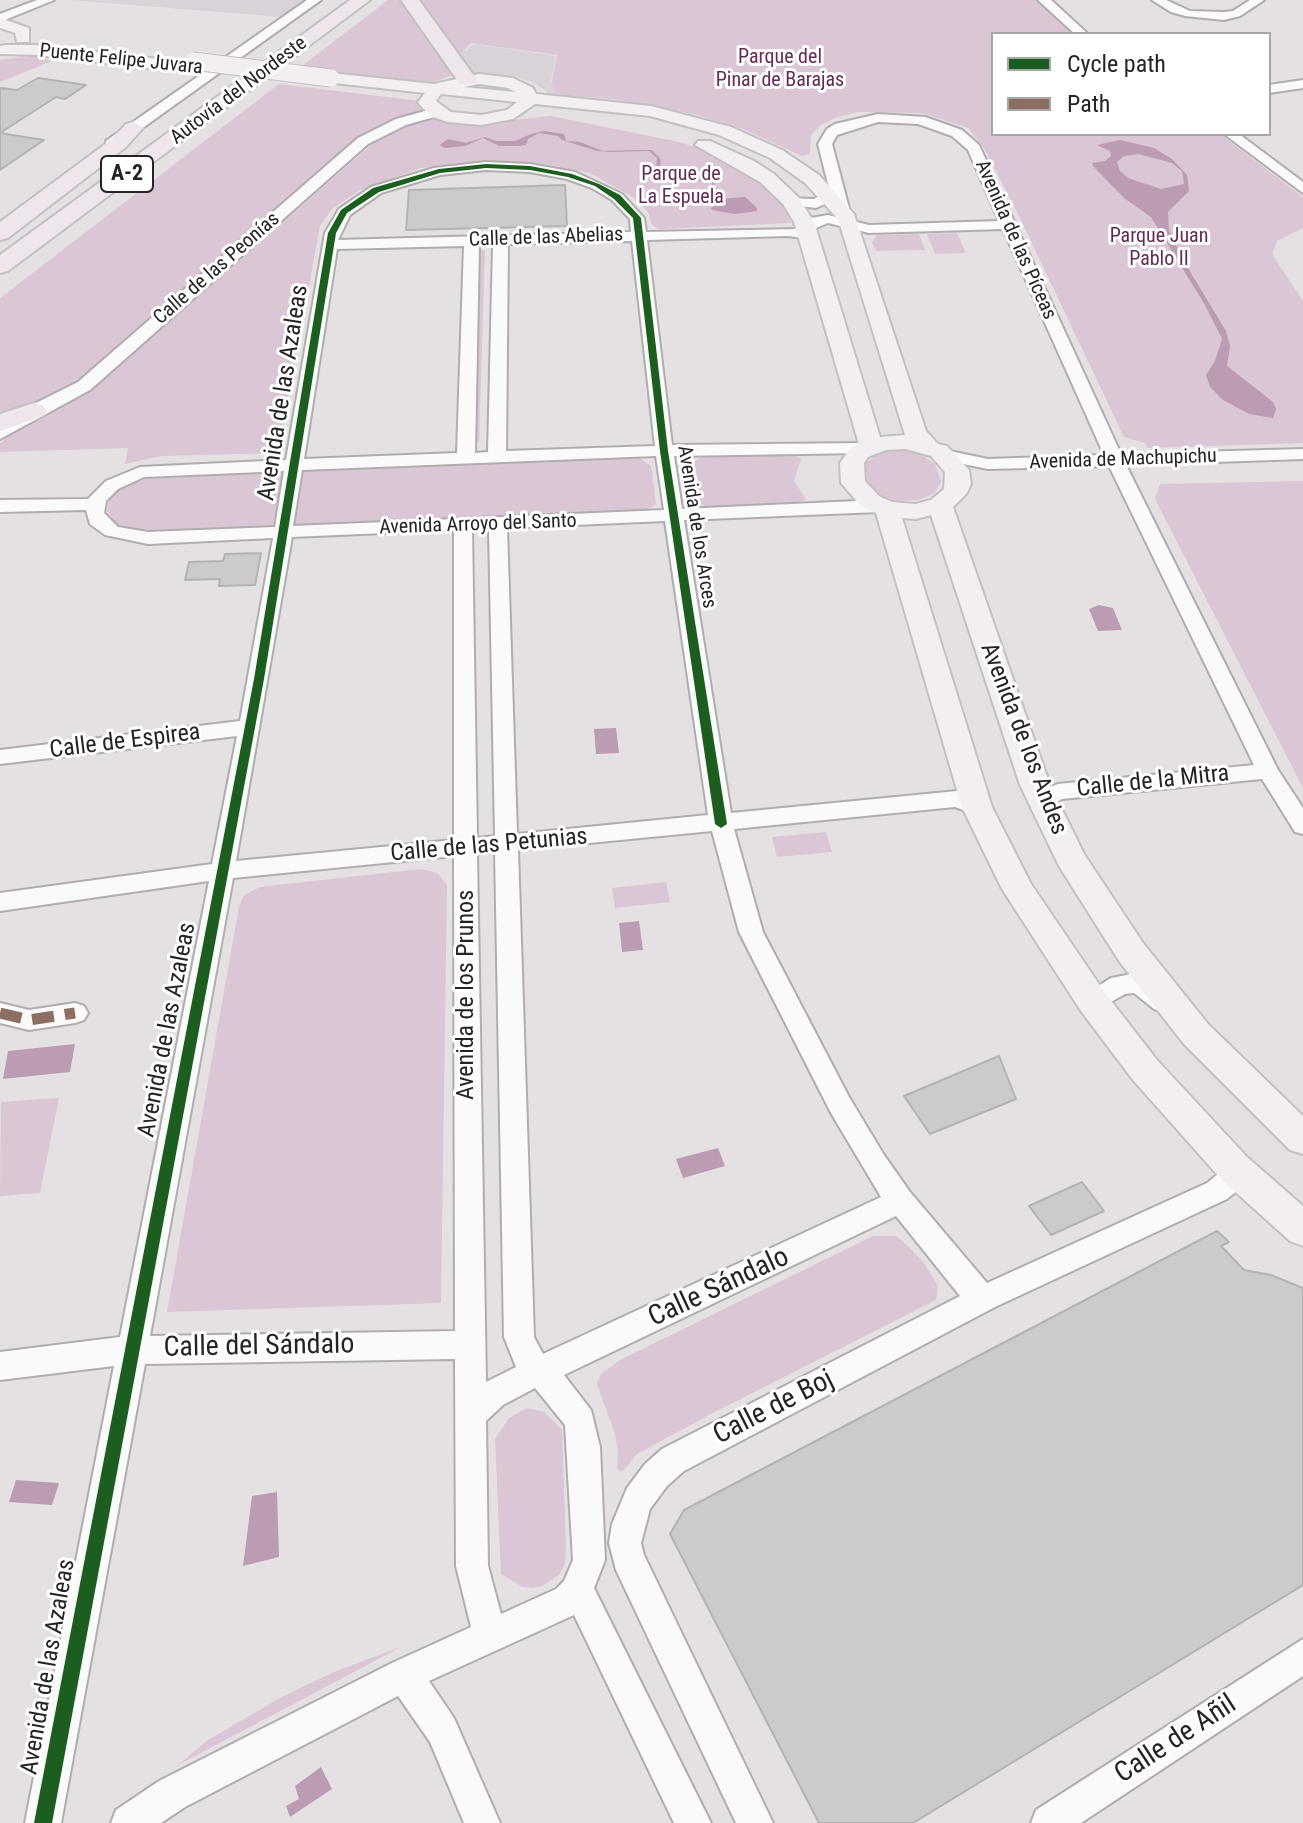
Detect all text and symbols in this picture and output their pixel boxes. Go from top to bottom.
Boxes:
street label: Autovía del Nordeste [166,32,312,150]
legend [991,32,1271,136]
street label: Puente Felipe Juvara [38,39,204,81]
park label: Parque del Pinar de Barajas [716,46,844,93]
text: Cycle path [1067,50,1166,78]
text: Path [1067,90,1110,118]
road number: A-2 [101,156,153,192]
street label: Avenida de las Píceas [969,157,1061,323]
park label: Parque de La Espuela [638,163,724,210]
street label: Calle de las Peonías [149,208,285,330]
street label: Calle de las Abelias [468,223,624,253]
park label: Parque Juan Pablo II [1110,225,1208,272]
street label: Avenida de las Azaleas [253,283,315,503]
street label: Avenida de los Arces [671,444,721,610]
street label: Avenida de Machupichu [1029,445,1217,475]
street label: Avenida Arroyo del Santo [379,510,577,540]
street label: Avenida de los Andes [973,639,1073,839]
street label: Calle de Espirea [48,718,202,766]
street label: Calle de la Mitra [1075,760,1231,804]
street label: Calle de las Petunias [389,823,589,869]
street label: Avenida de los Prunos [453,890,481,1100]
street label: Avenida de las Azaleas [133,920,203,1140]
street label: Calle Sándalo [643,1241,795,1335]
street label: Calle del Sándalo [163,1329,355,1365]
street label: Calle de Boj [708,1363,840,1453]
street label: Avenida de las Azaleas [16,1557,82,1777]
street label: Calle de Añil [1109,1688,1243,1792]

